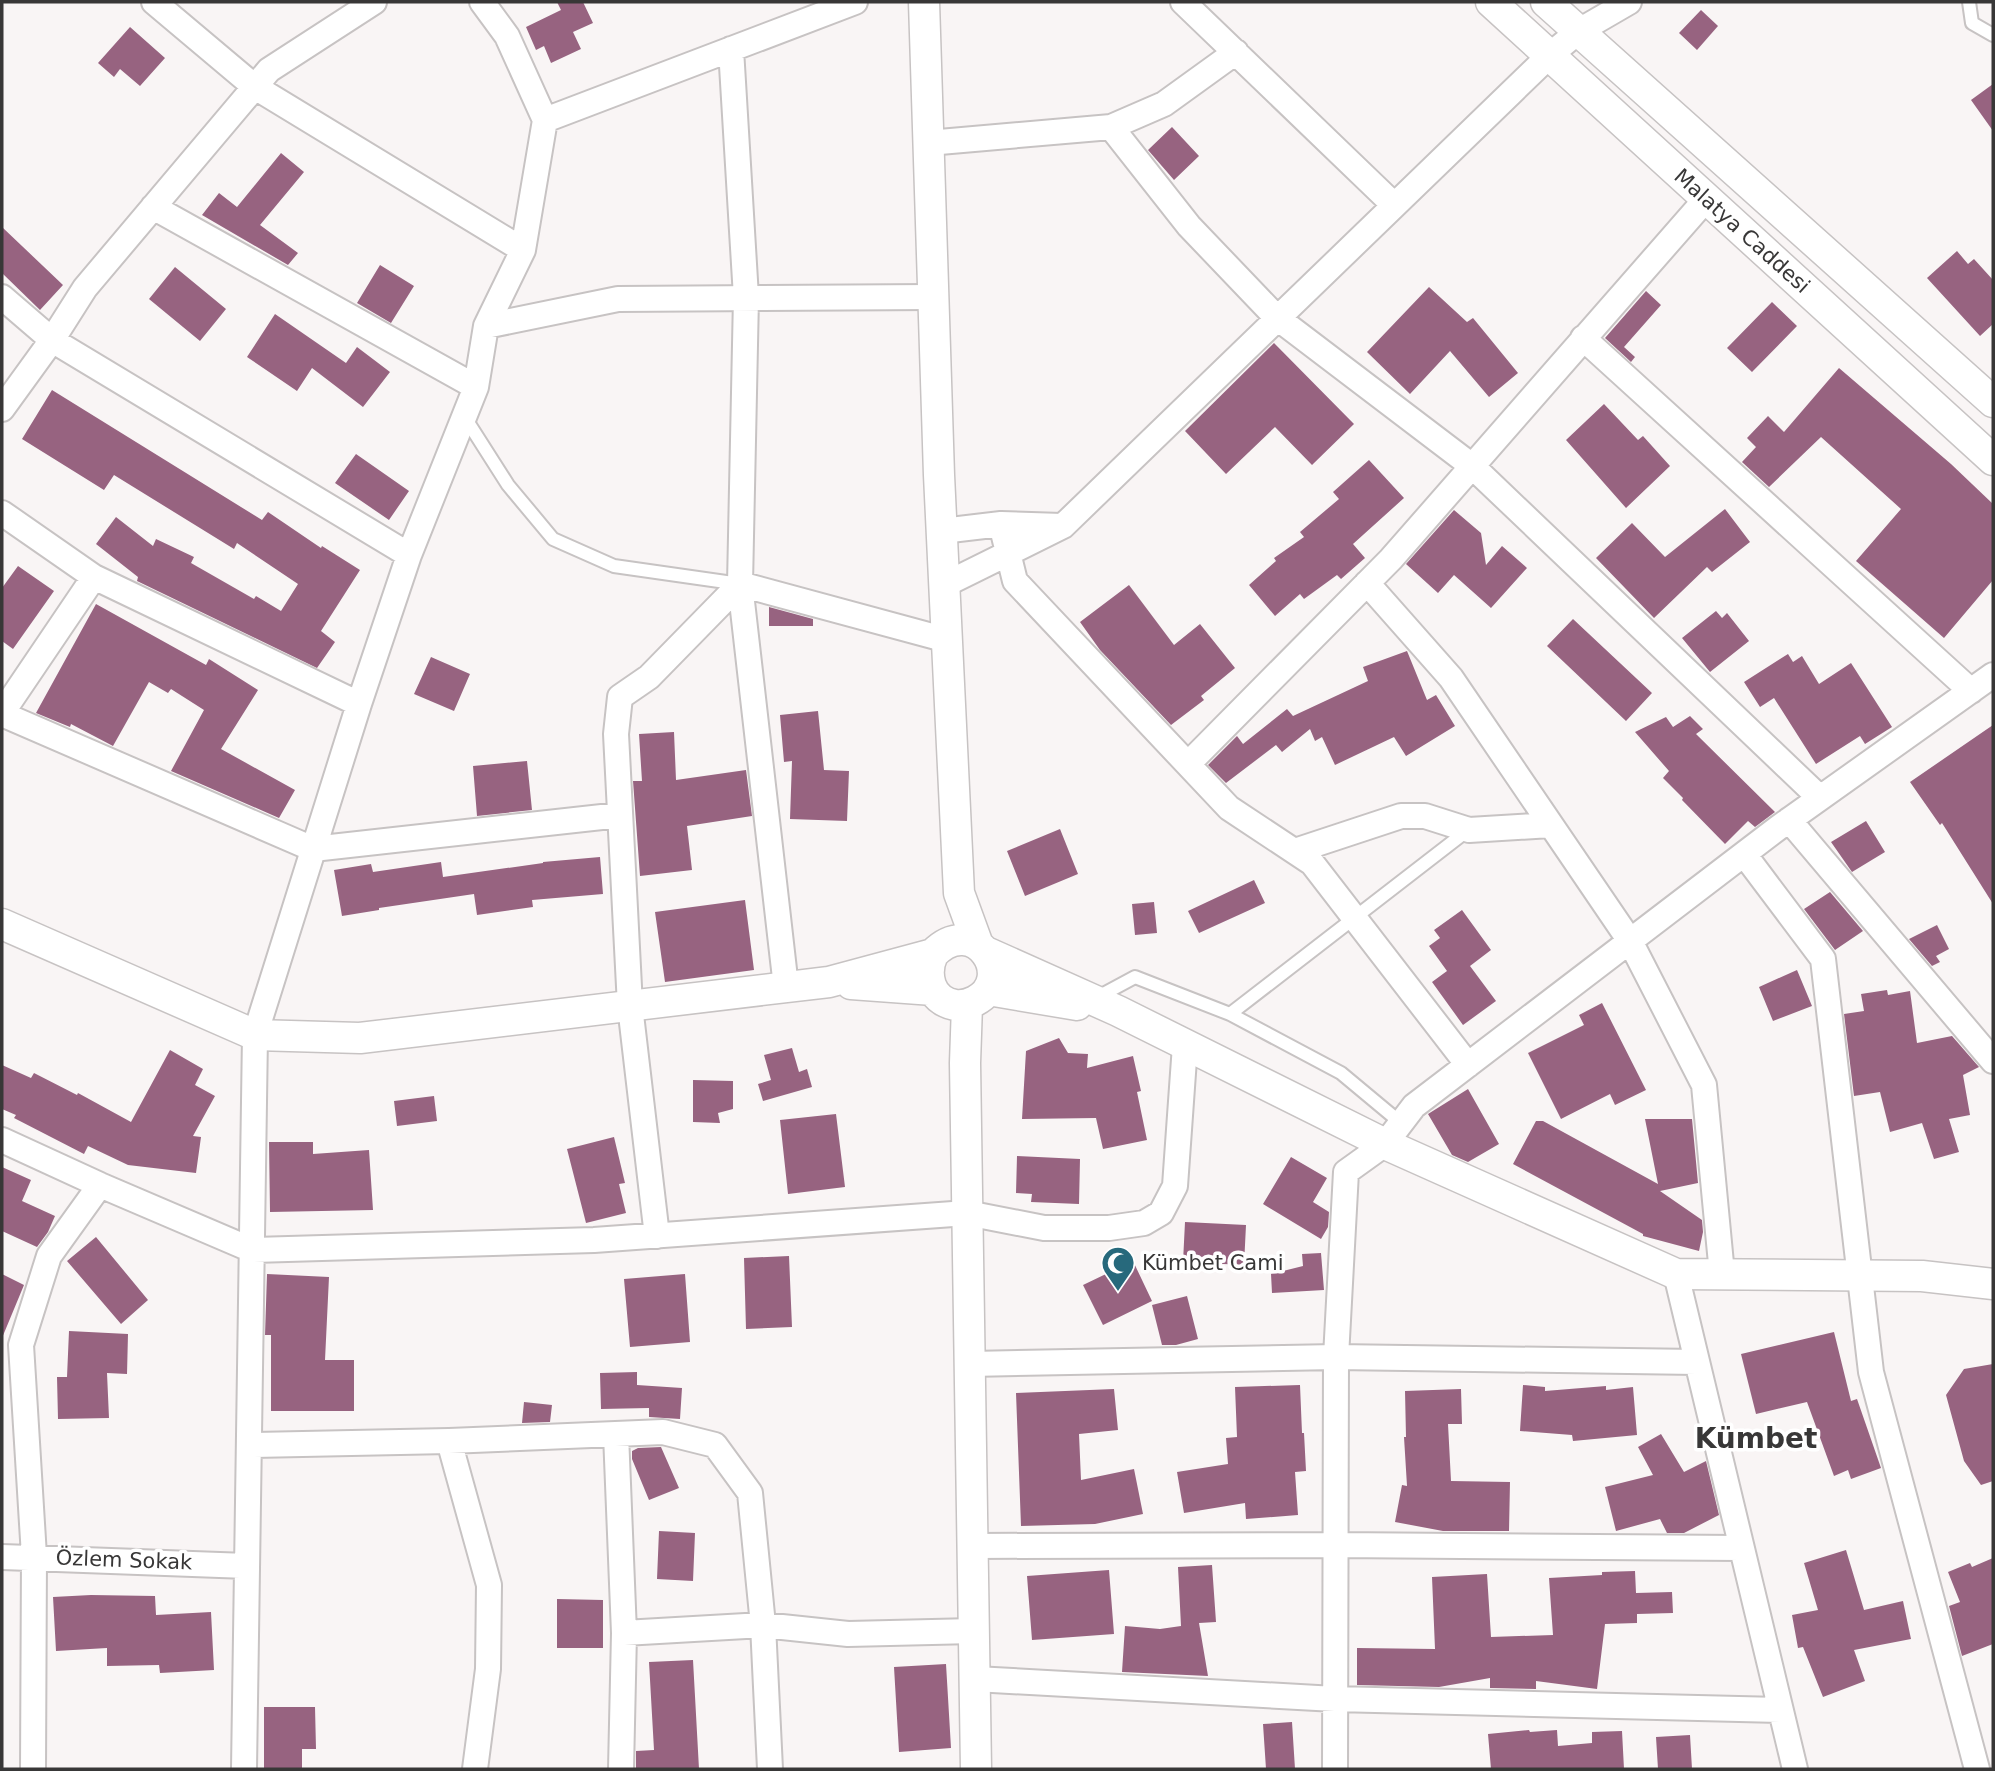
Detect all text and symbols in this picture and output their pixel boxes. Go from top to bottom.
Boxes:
street label: Malatya Caddesi [1669,164,1815,298]
mosque icon: Kümbet Cami [1099,1244,1137,1293]
place label: Kümbet Cami [1142,1251,1283,1275]
district label: Kümbet [1695,1422,1817,1455]
street label: Özlem Sokak [55,1545,193,1574]

